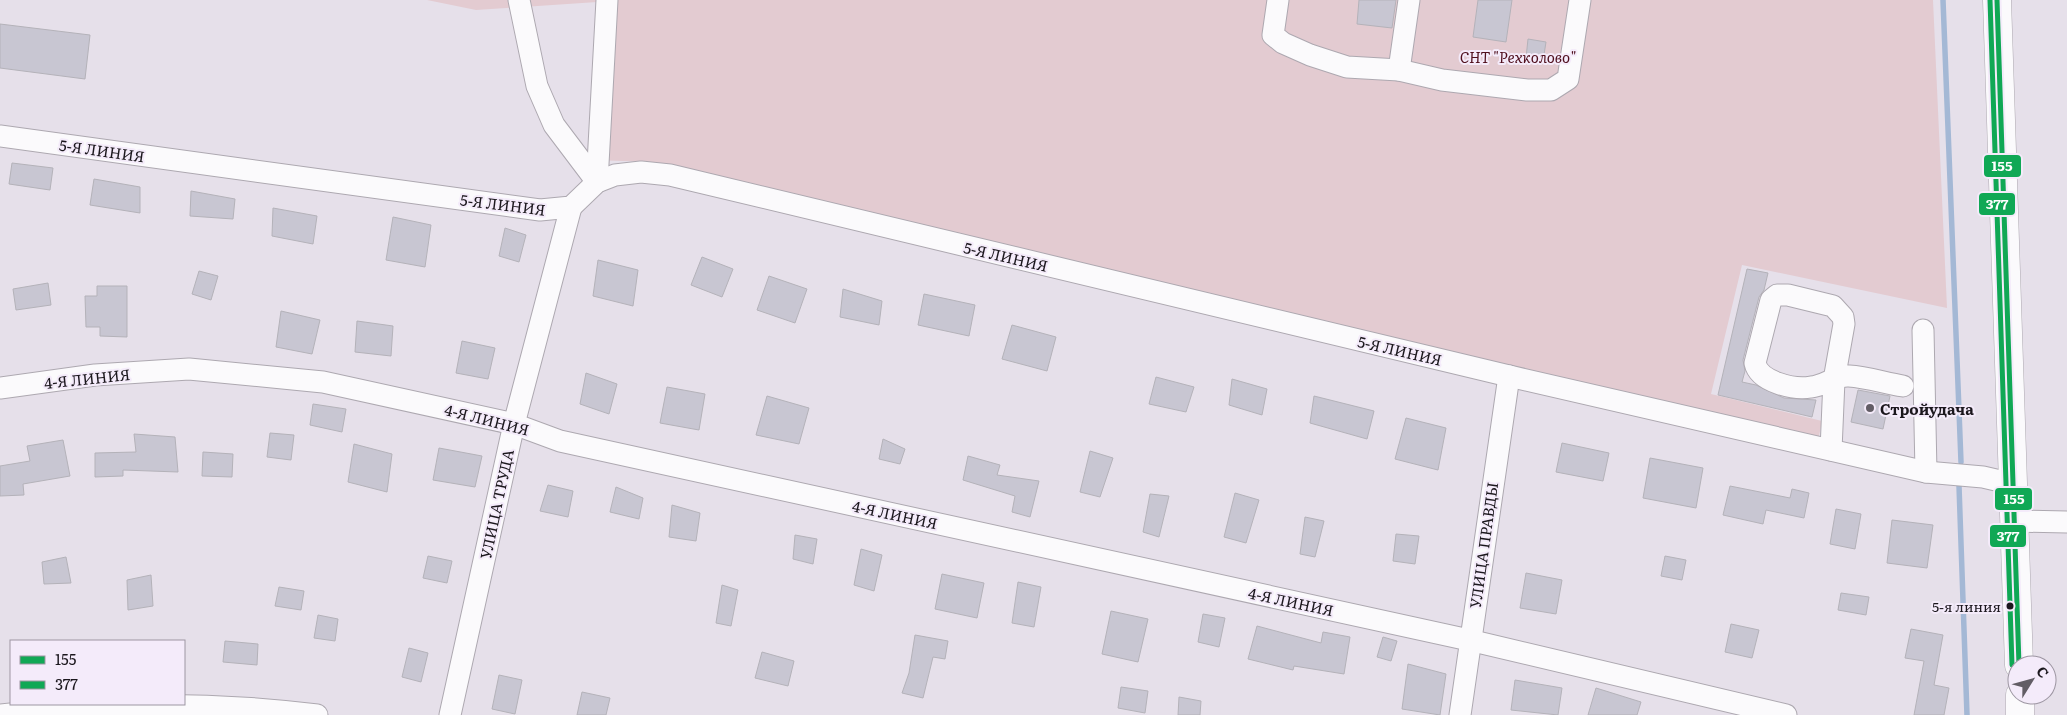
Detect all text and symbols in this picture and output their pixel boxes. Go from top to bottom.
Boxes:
park label: СНТ "Рехколово" [1460,45,1576,68]
street label: 5-Я ЛИНИЯ [58,133,146,167]
line badge: 155 [1983,154,2022,178]
text: 155 [1991,155,2013,175]
street label: 5-Я ЛИНИЯ [459,187,547,221]
line badge: 377 [1978,192,2016,216]
text: 377 [1986,193,2009,213]
street label: 5-Я ЛИНИЯ [962,235,1050,277]
street label: 5-Я ЛИНИЯ [1356,329,1444,371]
street label: 4-Я ЛИНИЯ [43,362,131,394]
street label: 4-Я ЛИНИЯ [442,397,532,441]
place label: Стройудача [1880,397,1974,420]
marker: Стройудача [1864,402,1876,414]
street label: УЛИЦА ТРУДА [473,447,519,561]
street label: УЛИЦА ПРАВДЫ [1463,480,1503,610]
line badge: 155 [1994,487,2033,511]
text: 155 [2003,488,2025,508]
street label: 4-Я ЛИНИЯ [850,494,940,534]
line badge: 377 [1989,524,2027,548]
text: 377 [1997,525,2020,545]
street label: 4-Я ЛИНИЯ [1246,581,1336,621]
place label: 5-я линия [1932,596,2001,616]
marker: 5-я линия [2005,601,2015,611]
legend [10,640,185,705]
text: 155 [55,647,77,670]
north arrow [2007,655,2057,705]
text: С [2032,662,2054,682]
text: 377 [55,672,78,695]

